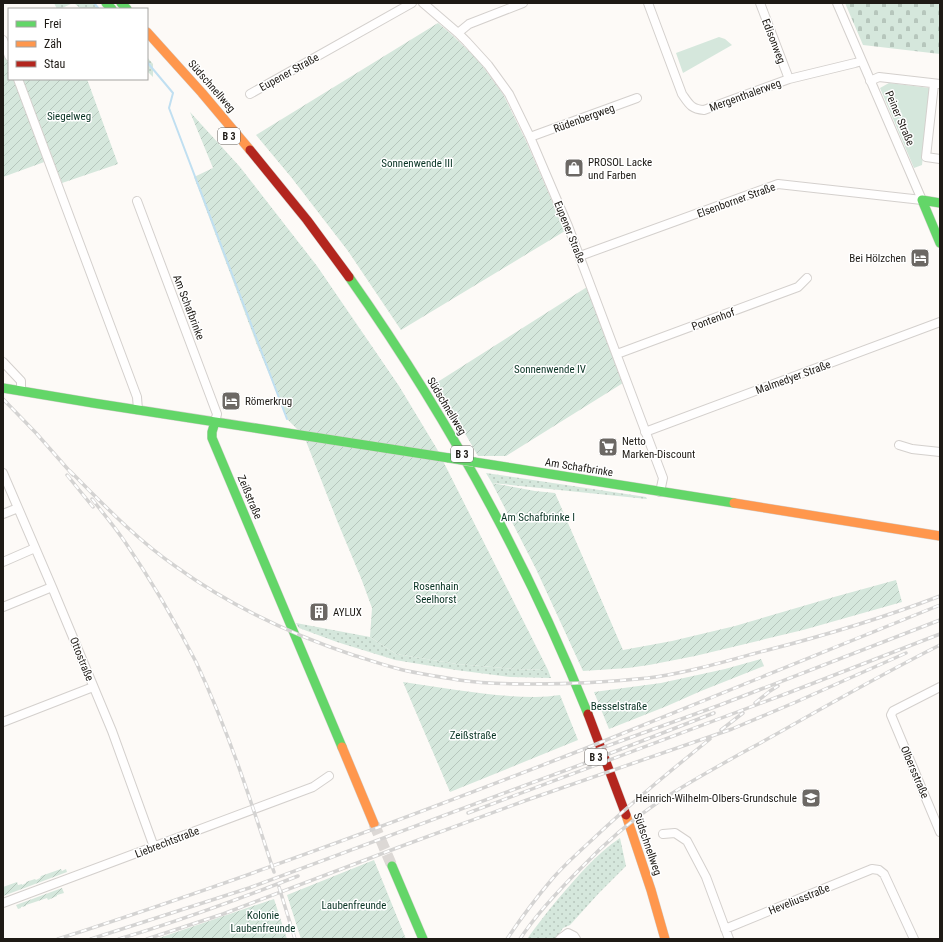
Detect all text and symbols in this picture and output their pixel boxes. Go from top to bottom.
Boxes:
legend [8,8,148,80]
text: Frei [44,17,62,31]
street label: Edisonweg [759,17,788,65]
text: Zäh [44,37,62,51]
street label: Eupener Straße [257,51,321,94]
text: Stau [44,57,66,71]
street label: Südschnellweg [185,57,238,115]
street label: Mergenthalerweg [708,76,783,114]
street label: Peiner Straße [882,89,917,148]
street label: Rüdenbergweg [552,101,617,136]
park label: Siegelweg [47,110,91,123]
road number: B 3 [218,128,240,144]
place label: PROSOL Lacke und Farben [588,156,652,182]
park label: Sonnenwende III [381,157,453,170]
shop icon: PROSOL Lacke und Farben [563,157,585,179]
street label: Elsenborner Straße [695,180,777,221]
street label: Eupener Straße [551,199,588,265]
hotel icon: Bei Hölzchen [909,247,931,269]
place label: Bei Hölzchen [849,252,906,265]
street label: Am Schafbrinke [170,273,207,342]
street label: Pontenhof [690,306,737,333]
street label: Malmedyer Straße [754,358,832,397]
park label: Sonnenwende IV [514,363,586,376]
street label: Südschnellweg [424,375,469,438]
hotel icon: Römerkrug [220,390,242,412]
place label: Römerkrug [245,395,292,408]
place label: Netto Marken-Discount [622,435,695,461]
supermarket icon: Netto Marken-Discount [597,436,619,458]
road number: B 3 [451,446,473,462]
street label: Am Schafbrinke [544,456,614,479]
street label: Zeißstraße [234,473,265,521]
park label: Am Schafbrinke I [501,511,575,524]
park label: Rosenhain Seelhorst [413,580,459,606]
building icon: AYLUX [308,601,330,623]
place label: AYLUX [333,606,362,619]
street label: Ottostraße [67,635,96,683]
park label: Besselstraße [591,700,647,713]
park label: Zeißstraße [450,729,496,742]
street label: Olbersstraße [898,744,931,800]
road number: B 3 [585,749,607,765]
school or university icon: Heinrich-Wilhelm-Olbers-Grundschule [800,787,822,809]
place label: Heinrich-Wilhelm-Olbers-Grundschule [636,792,797,805]
street label: Südschnellweg [631,811,664,877]
street label: Liebrechtstraße [133,824,201,861]
street label: Heveliusstraße [767,881,832,918]
park label: Laubenfreunde [322,899,386,912]
park label: Kolonie Laubenfreunde [231,909,295,935]

